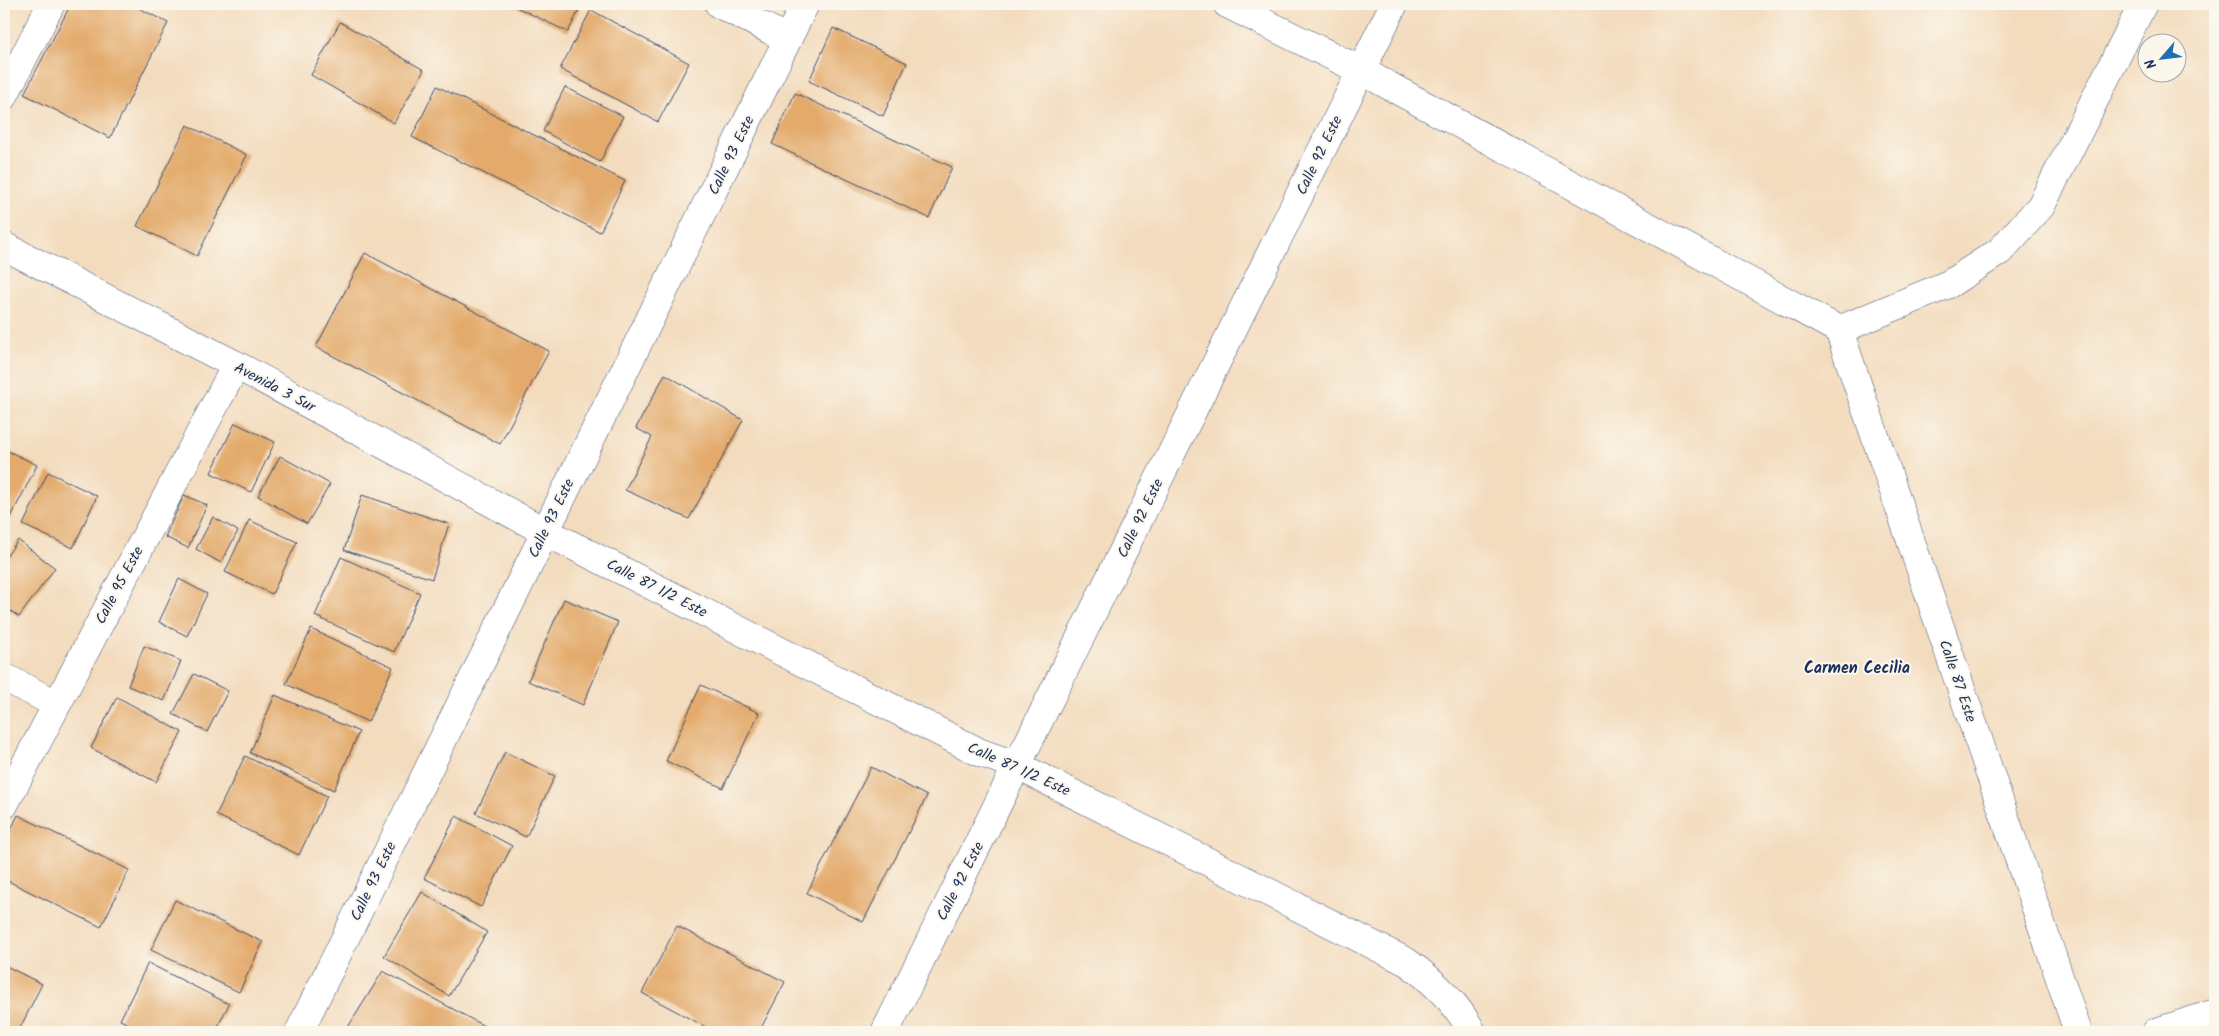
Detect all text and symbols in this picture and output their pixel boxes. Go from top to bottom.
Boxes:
north arrow [2136,32,2186,82]
text: N [2140,54,2163,73]
street label: Calle 93 Este [702,111,762,199]
street label: Calle 92 Este [1290,111,1350,199]
street label: Avenida 3 Sur [230,356,320,420]
street label: Calle 93 Este [522,474,582,562]
street label: Calle 92 Este [1111,474,1171,562]
street label: Calle 95 Este [89,542,151,629]
street label: Calle 87 1/2 Este [602,553,711,625]
street label: Calle 87 Este [1932,637,1982,726]
district label: Carmen Cecilia [1804,656,1910,681]
street label: Calle 87 1/2 Este [963,736,1074,803]
street label: Calle 93 Este [344,837,404,925]
street label: Calle 92 Este [931,838,991,925]

